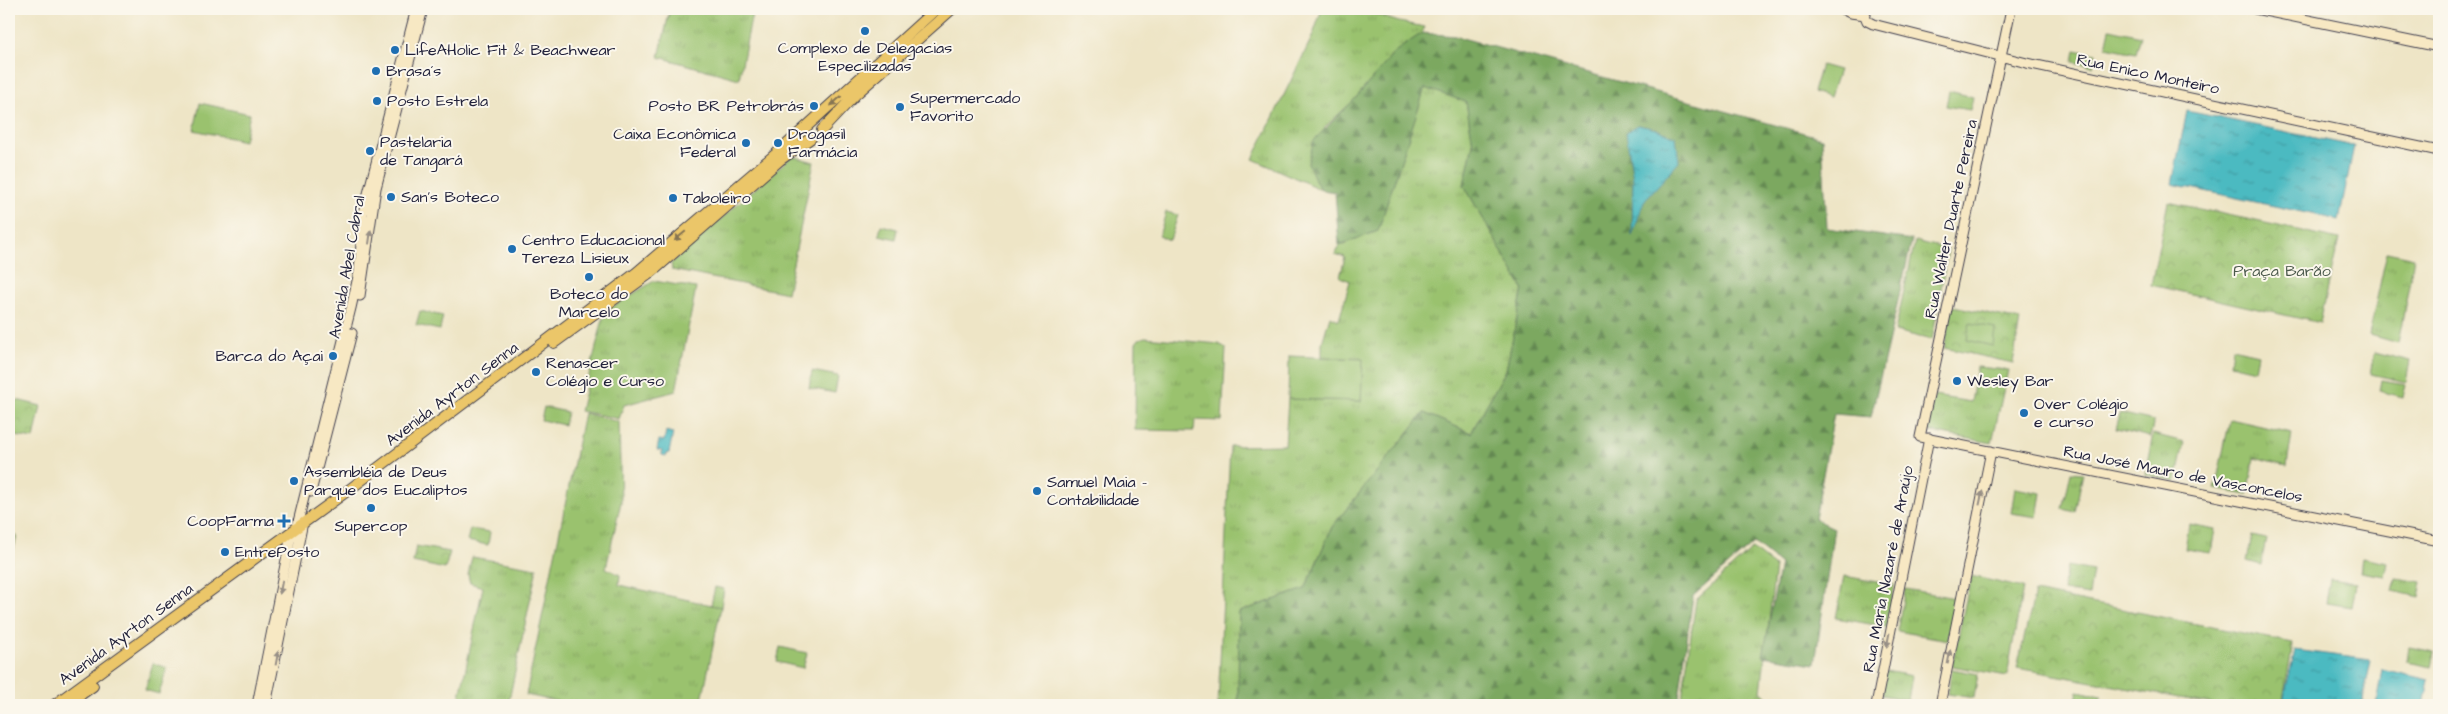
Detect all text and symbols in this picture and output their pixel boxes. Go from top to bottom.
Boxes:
marker: Complexo de Delegacias Especilizadas [859,25,871,37]
place label: Complexo de Delegacias Especilizadas [778,37,952,77]
place label: LifeAHolic Fit & Beachwear [405,39,616,61]
marker: LifeAHolic Fit & Beachwear [389,44,401,56]
street label: Rua Enico Monteiro [2075,48,2221,100]
place label: Brasa´s [386,60,441,82]
marker: Brasa´s [370,65,382,77]
place label: Supermercado Favorito [910,87,1020,127]
place label: Posto Estrela [387,90,488,112]
marker: Posto Estrela [371,95,383,107]
place label: Posto BR Petrobrás [649,95,804,117]
one-way arrow [830,95,842,107]
marker: Posto BR Petrobrás [808,100,820,112]
marker: Supermercado Favorito [894,101,906,113]
street label: Rua Walter Duarte Pereira [1919,117,1983,321]
place label: Caixa Econômica Federal [613,123,736,163]
place label: Drogasil Farmácia [788,123,857,163]
place label: Pastelaria de Tangará [380,131,463,172]
marker: Caixa Econômica Federal [740,137,752,149]
marker: Drogasil Farmácia [772,137,784,149]
marker: Pastelaria de Tangará [364,145,376,157]
place label: San's Boteco [401,186,499,208]
place label: Taboleiro [683,187,751,209]
marker: San's Boteco [385,191,397,203]
marker: Taboleiro [667,192,679,204]
street label: Avenida Abel Cabral [324,194,370,340]
one-way arrow [366,228,374,244]
place label: Centro Educacional Tereza Lisieux [522,229,665,269]
one-way arrow [674,230,687,241]
marker: Centro Educacional Tereza Lisieux [506,243,518,255]
park label: Praça Barão [2233,260,2331,282]
marker: Boteco do Marcelo [583,271,595,283]
place label: Boteco do Marcelo [550,283,628,323]
street label: Avenida Ayrton Senna [381,337,524,452]
place label: Barca do Açai [215,345,324,367]
marker: Barca do Açai [327,350,339,362]
place label: Renascer Colégio e Curso [546,352,664,393]
marker: Renascer Colégio e Curso [530,366,542,378]
place label: Wesley Bar [1967,370,2054,393]
marker: Wesley Bar [1951,375,1963,387]
place label: Over Colégio e curso [2034,393,2128,433]
marker: Over Colégio e curso [2018,407,2030,419]
street label: Rua José Mauro de Vasconcelos [2061,440,2305,508]
place label: Assembléia de Deus Parque dos Eucaliptos [304,461,467,501]
street label: Rua Maria Nazaré de Araújo [1857,464,1919,674]
place label: Samuel Maia - Contabilidade [1047,471,1147,511]
marker: Assembléia de Deus Parque dos Eucaliptos [288,475,300,487]
marker: Samuel Maia - Contabilidade [1031,485,1043,497]
one-way arrow [1978,490,1986,506]
marker: Supercop [365,502,377,514]
place label: CoopFarma [187,510,274,532]
marker: CoopFarma [278,515,290,527]
place label: Supercop [335,515,408,537]
place label: EntrePosto [235,541,319,563]
marker: EntrePosto [219,546,231,558]
street label: Avenida Ayrton Senna [54,578,198,691]
one-way arrow [276,580,284,596]
one-way arrow [1884,633,1892,649]
one-way arrow [273,649,281,665]
one-way arrow [1946,649,1954,665]

